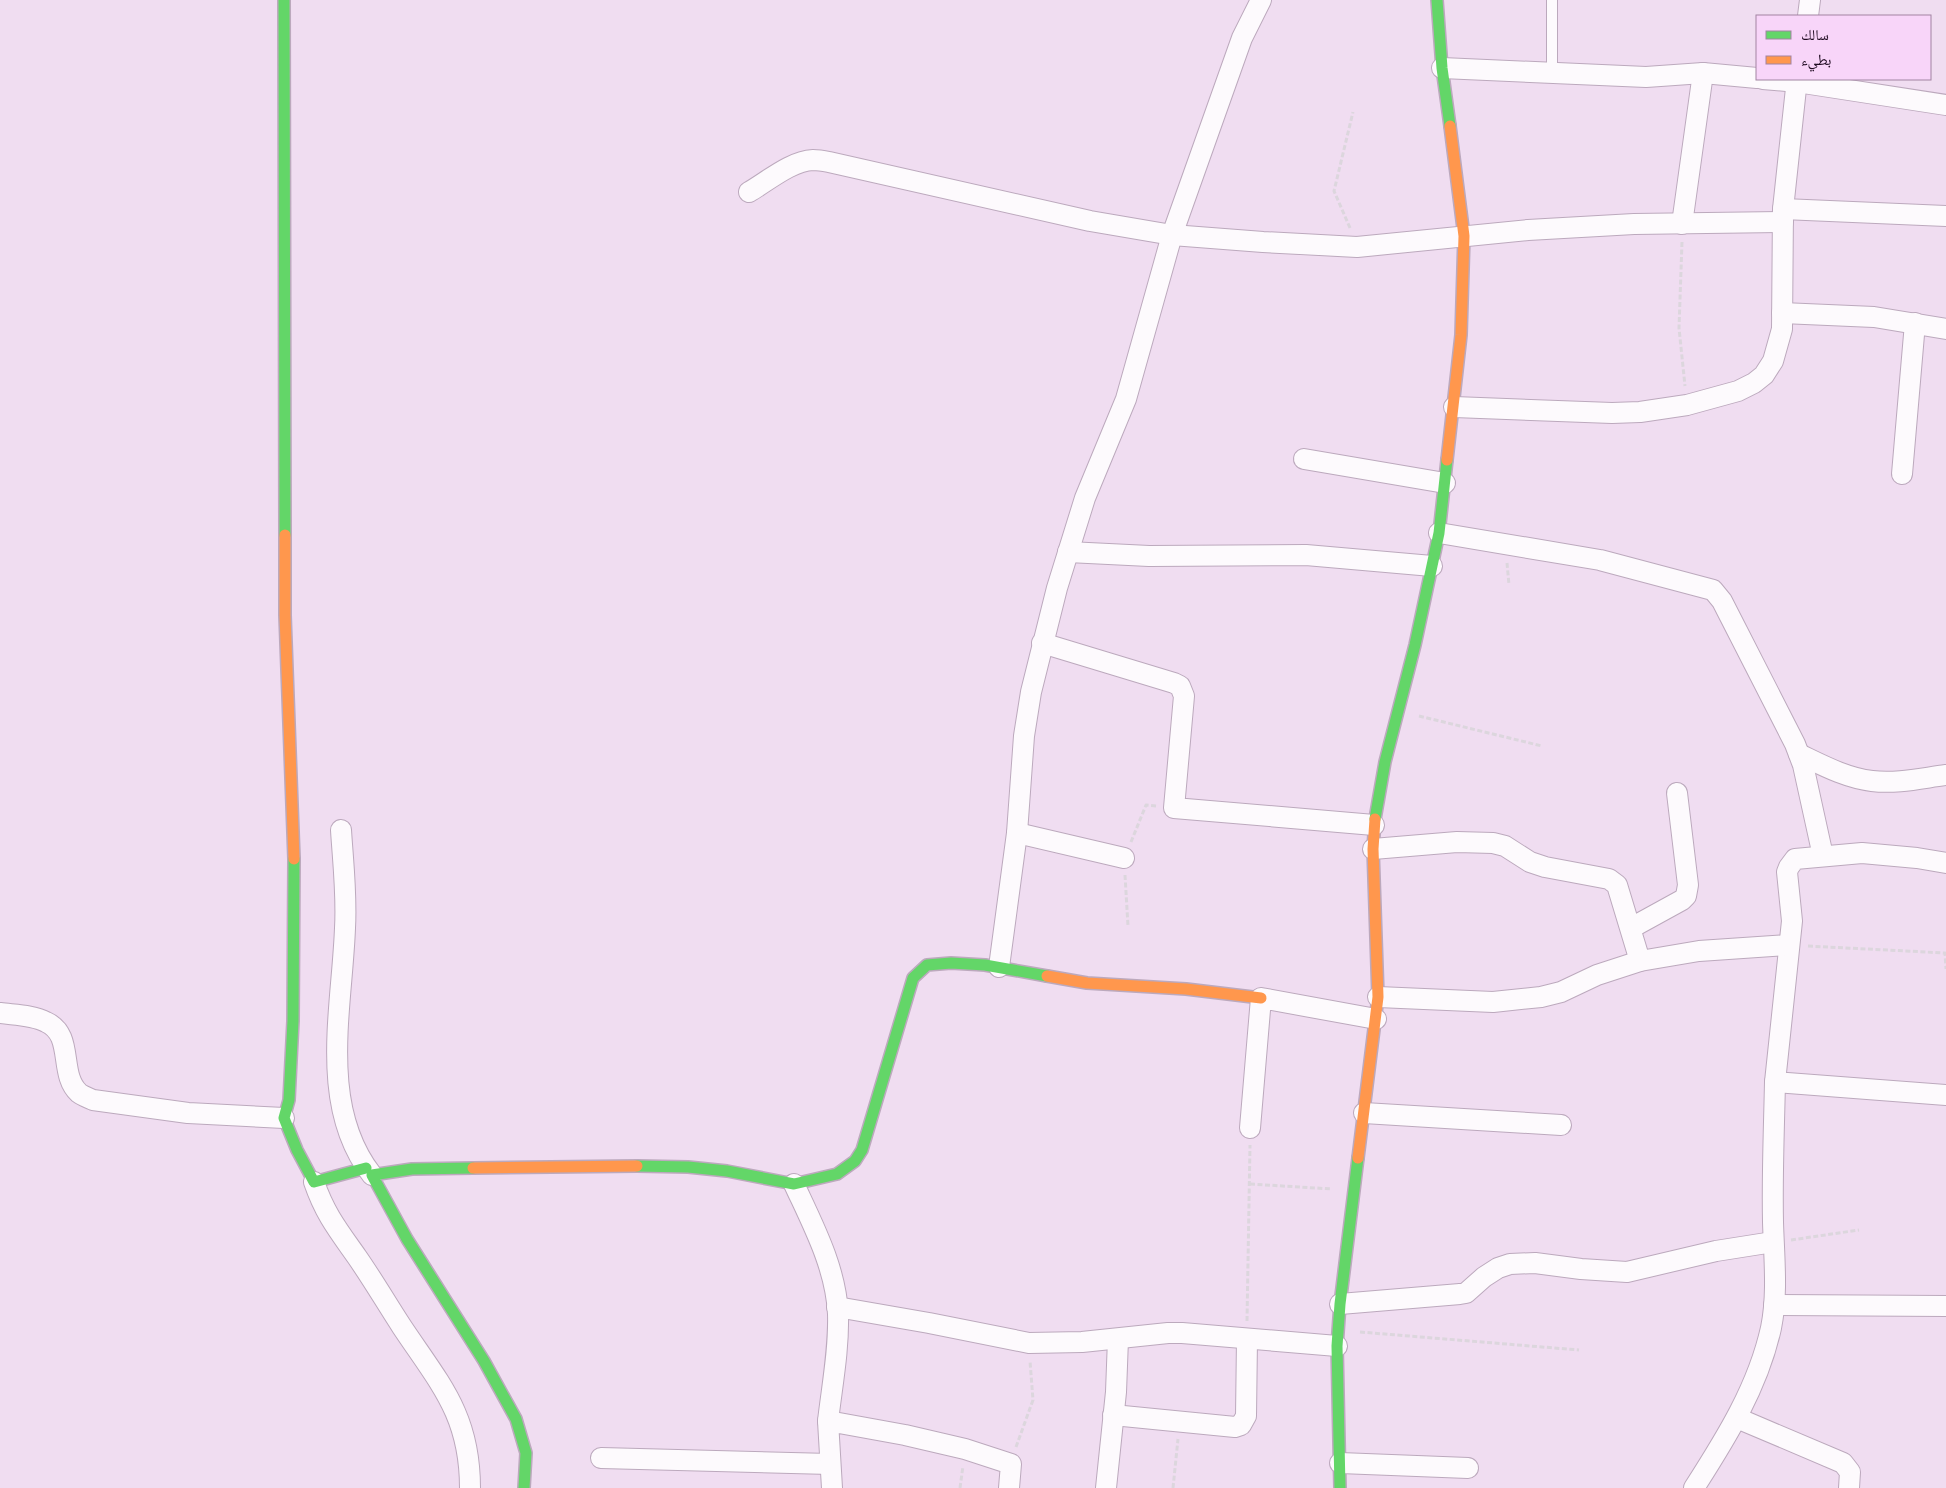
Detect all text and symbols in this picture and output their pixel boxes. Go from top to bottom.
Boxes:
legend [1756,15,1931,80]
text: سالك [1801,26,1829,44]
text: بطيء [1801,51,1831,72]

